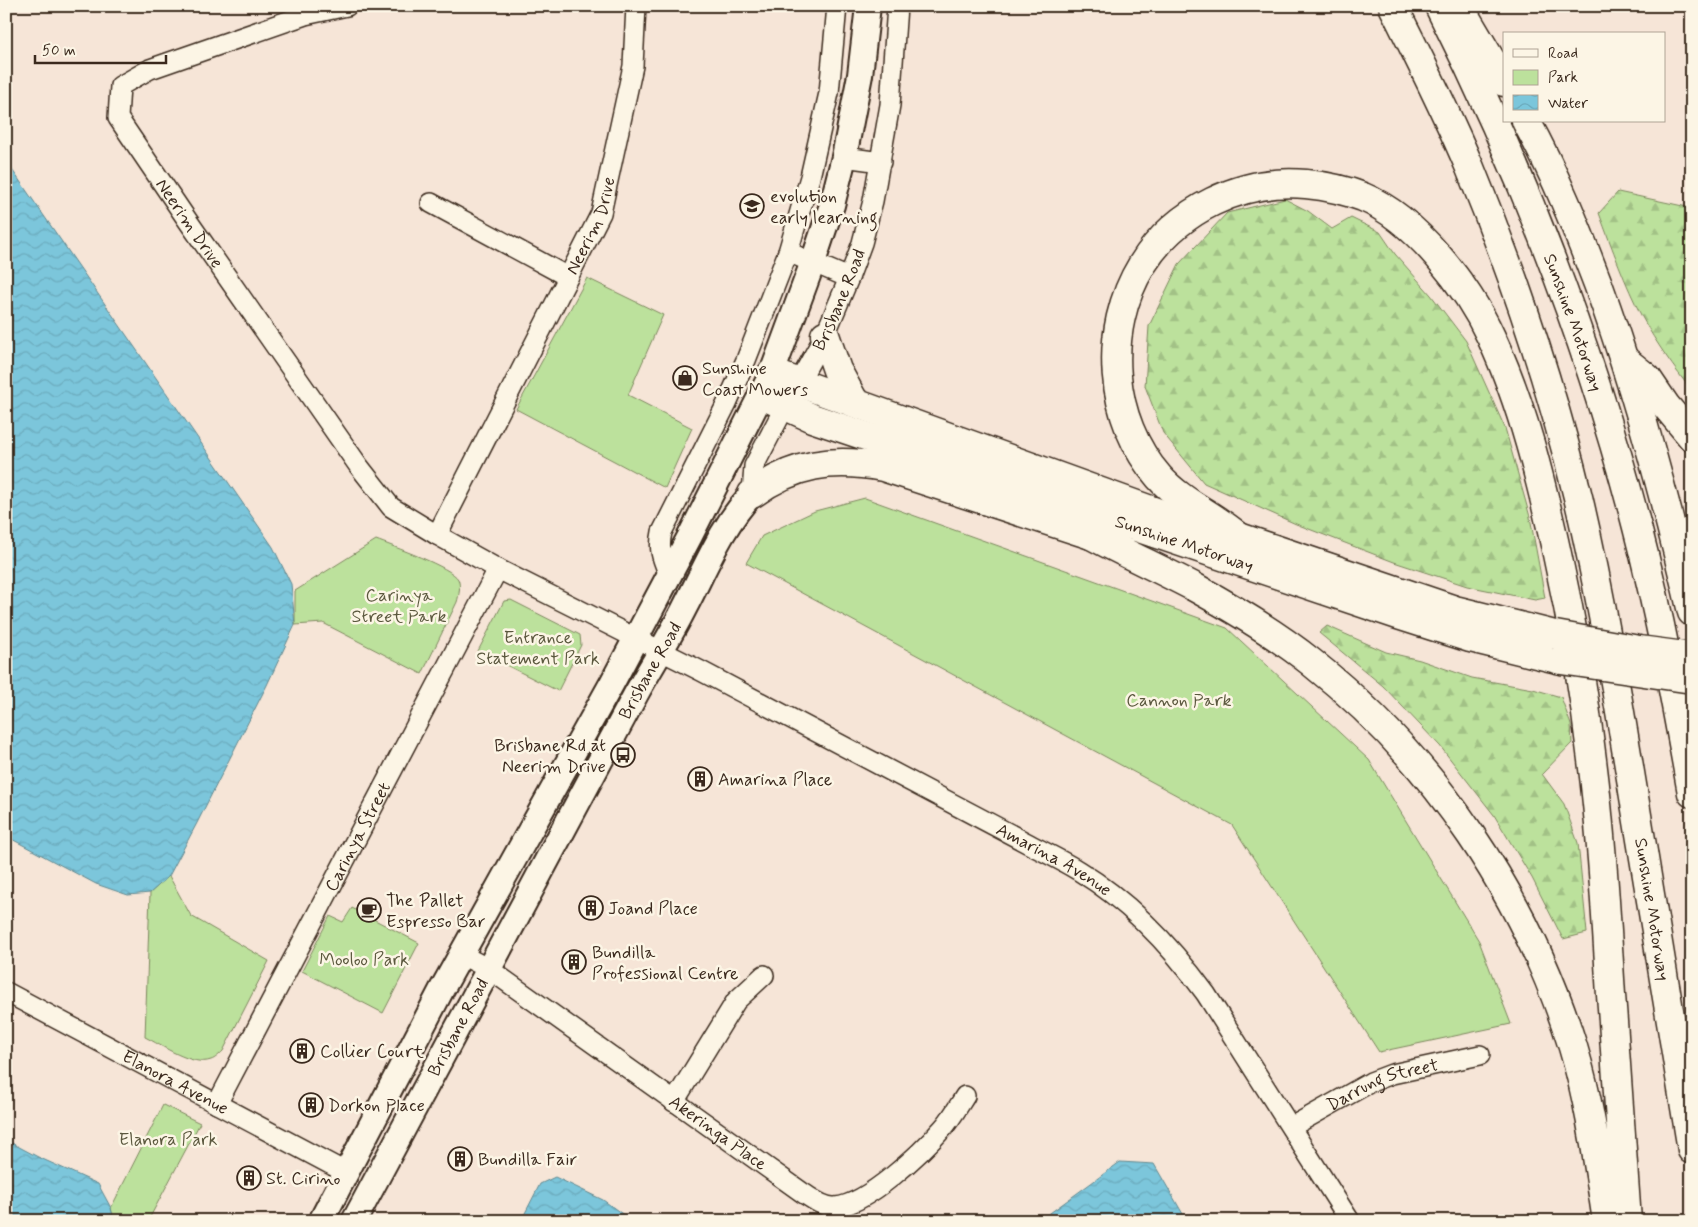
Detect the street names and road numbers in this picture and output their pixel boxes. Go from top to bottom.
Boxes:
street label: Neerim Drive [150,174,228,273]
street label: Neerim Drive [561,175,622,279]
street label: Brisbane Road [808,246,872,355]
street label: Sunshine Motorway [1537,250,1608,395]
street label: Sunshine Motorway [1112,510,1256,579]
street label: Brisbane Road [614,618,688,724]
street label: Carinya Street [320,778,397,896]
street label: Amarina Avenue [992,818,1116,902]
street label: Sunshine Motorway [1628,836,1675,983]
street label: Brisbane Road [423,974,495,1081]
street label: Elanora Avenue [118,1045,232,1121]
street label: Darrung Street [1323,1053,1441,1117]
street label: Akeringa Place [664,1090,772,1177]

